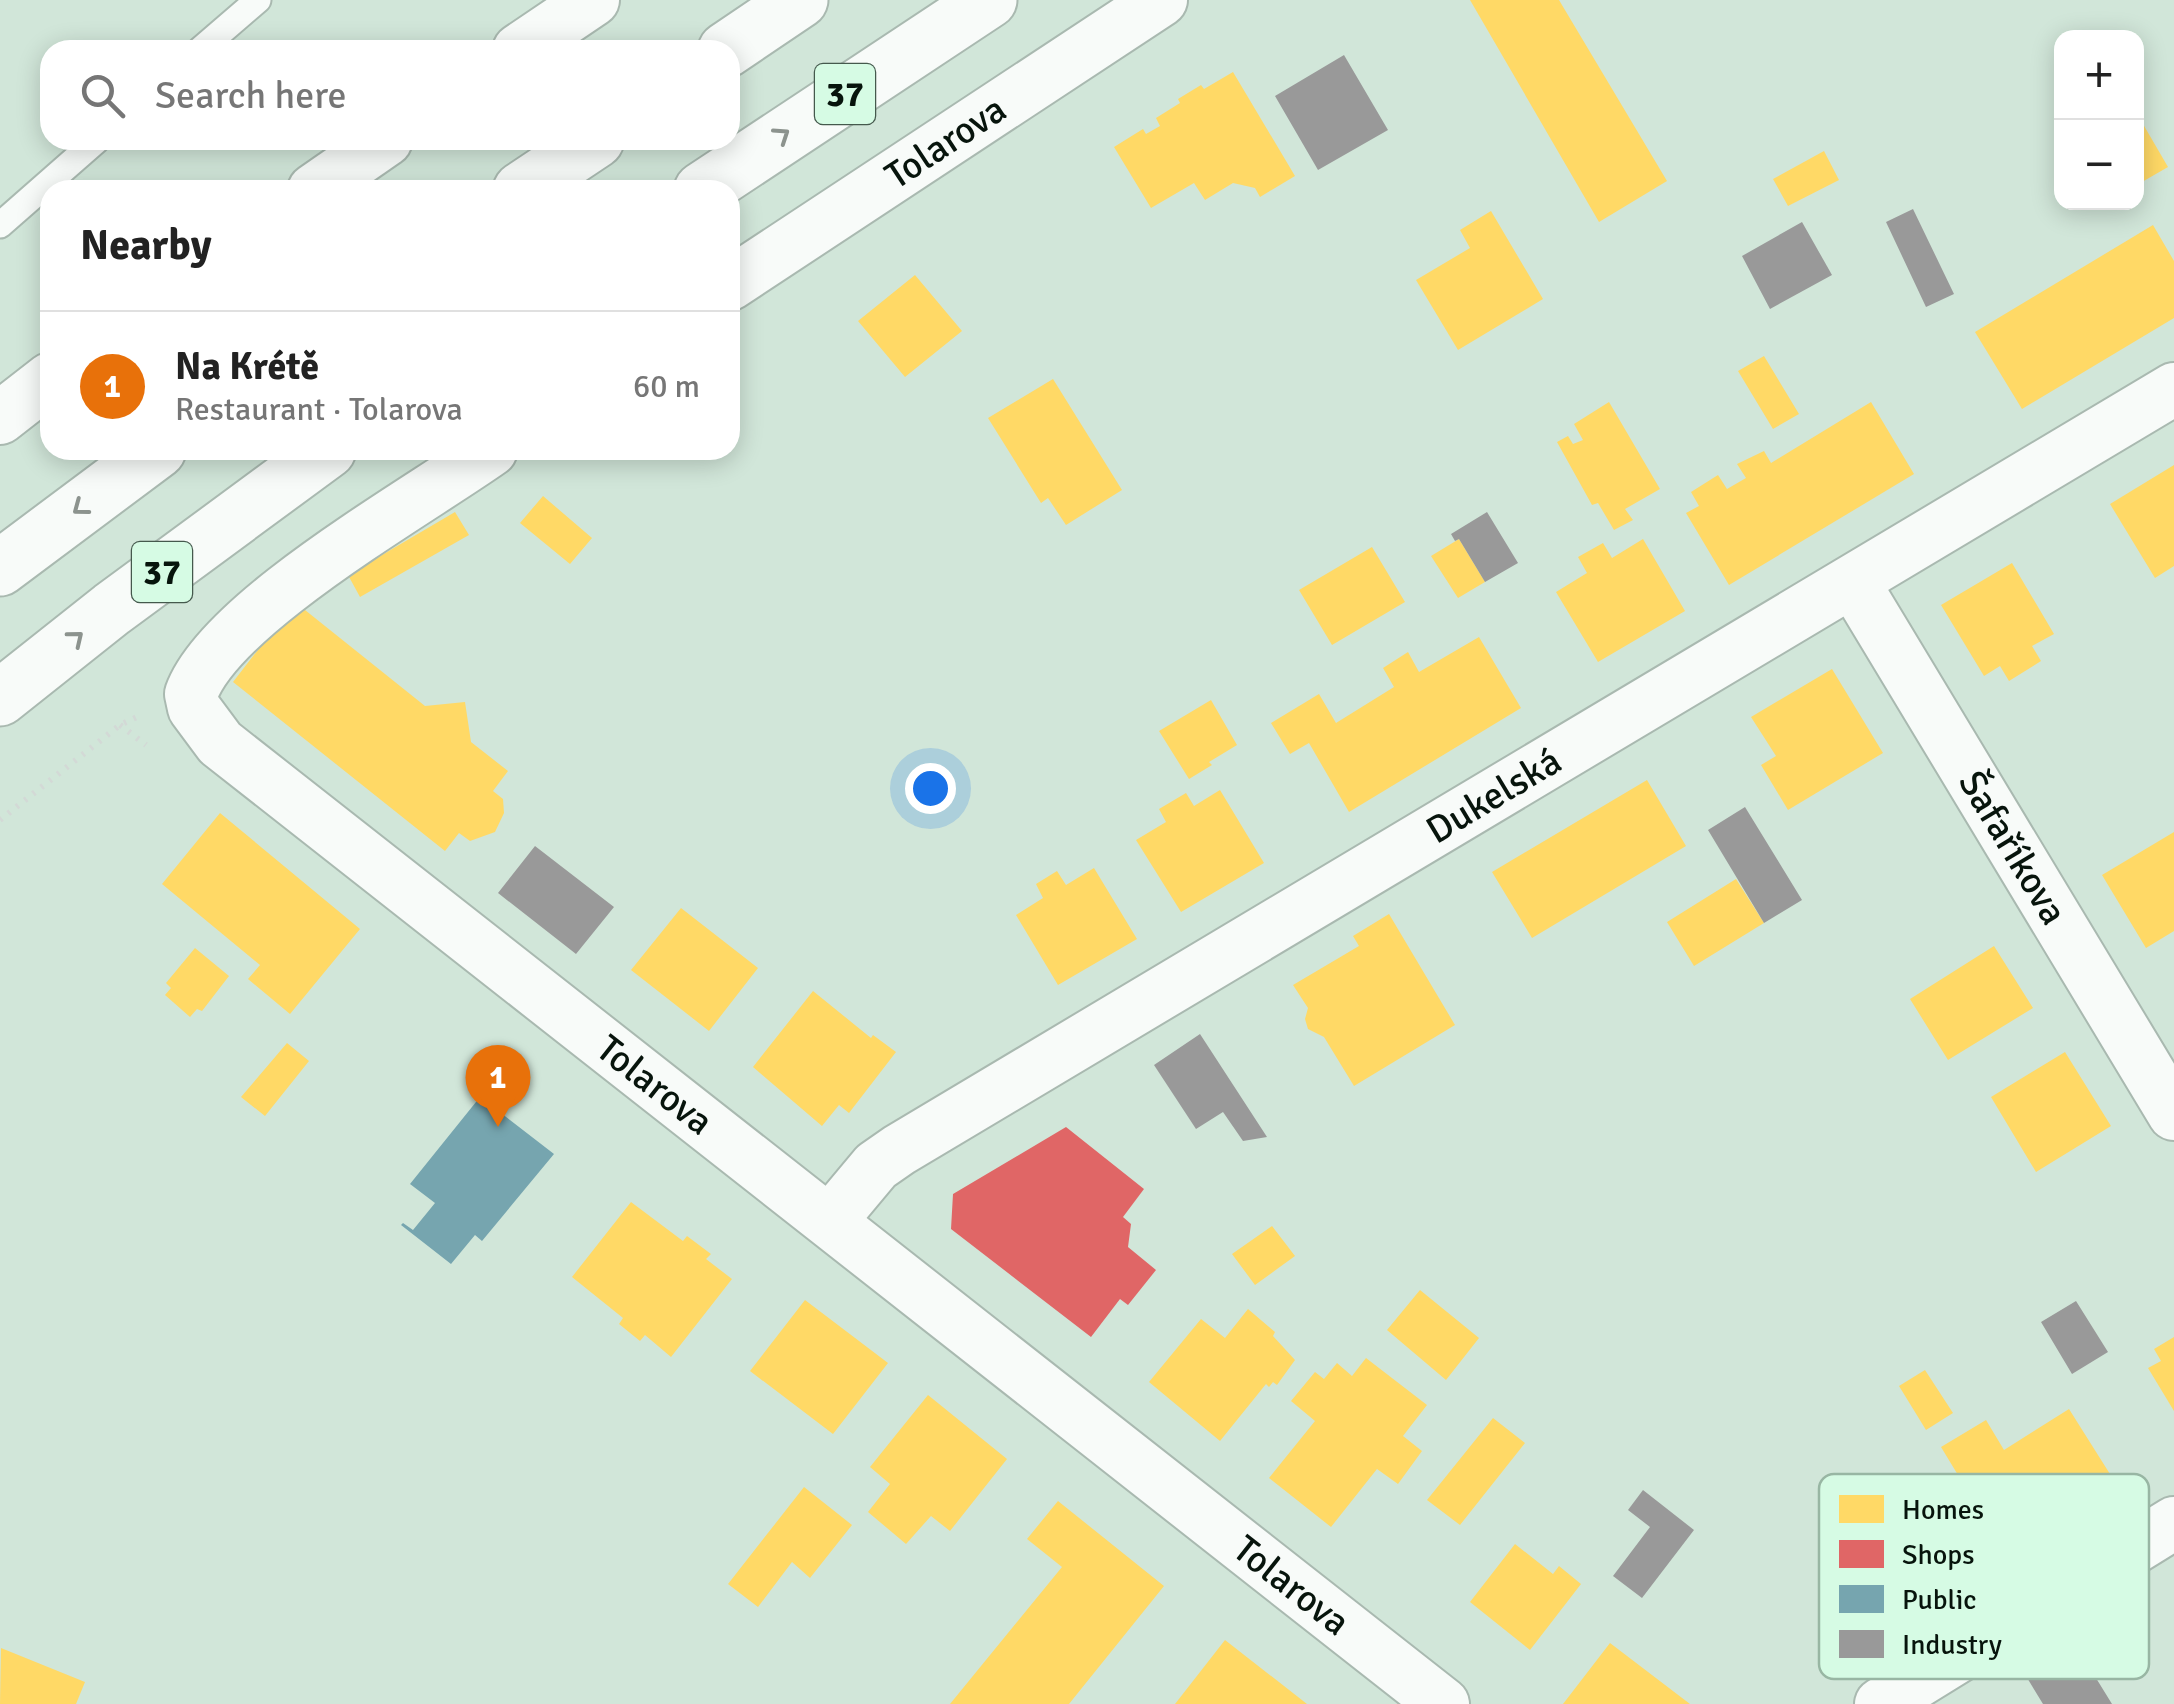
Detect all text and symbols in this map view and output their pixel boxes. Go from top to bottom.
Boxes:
map controls [2054,30,2144,210]
button: + [2054,30,2144,120]
search box [40,40,740,150]
road number: 37 [815,64,875,124]
icon: search [75,68,130,123]
text: Search here [155,72,347,119]
street label: Tolarova [876,86,1015,199]
button: − [2054,120,2144,210]
one-way arrow [771,129,790,147]
text: Nearby [80,220,212,271]
text: Na Krétě [175,343,319,390]
text: 1 [104,367,121,406]
text: 60 m [633,367,700,406]
text: Restaurant · Tolarova [175,390,463,429]
one-way arrow [73,497,91,514]
road number: 37 [132,542,192,602]
one-way arrow [65,632,83,649]
street label: Dukelská [1418,737,1570,854]
street label: Šafaříkova [1948,762,2077,933]
your location [905,763,956,814]
street label: Tolarova [587,1025,722,1145]
pin: 1 [466,1044,530,1127]
legend [1819,1474,2149,1679]
text: Homes [1902,1493,1984,1527]
street label: Tolarova [1224,1526,1359,1646]
text: Shops [1902,1538,1974,1572]
text: Public [1902,1583,1976,1617]
text: Industry [1902,1628,2002,1662]

